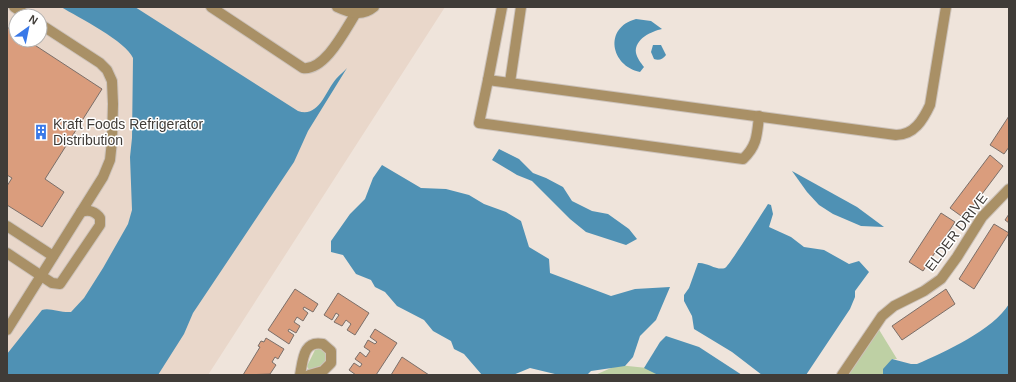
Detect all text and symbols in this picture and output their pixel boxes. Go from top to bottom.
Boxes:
north arrow [8,8,48,48]
text: N [27,12,40,27]
place label: Kraft Foods Refrigerator Distribution [53,116,204,148]
building icon: Kraft Foods Refrigerator Distribution [32,123,50,141]
street label: ELDER DRIVE [922,190,990,274]

